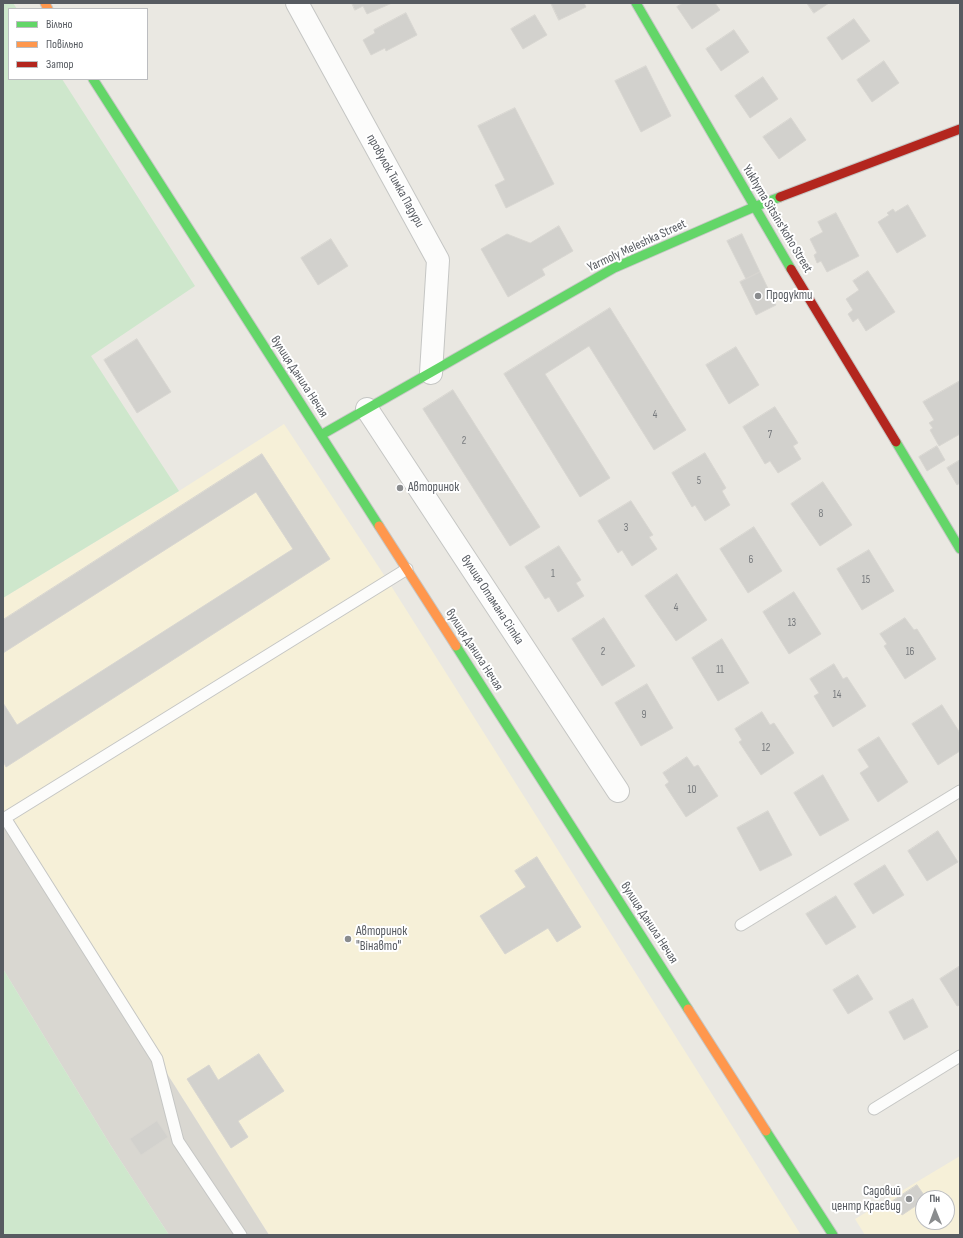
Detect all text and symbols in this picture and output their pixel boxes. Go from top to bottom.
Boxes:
legend [8,8,148,80]
text: Вільно [46,17,72,32]
text: Повільно [46,37,83,52]
text: Затор [46,57,74,72]
street label: провулок Тимка Падури [363,132,427,230]
street label: Yukhyma Sitsins'koho Street [739,162,815,276]
street label: Yarmoly Meleshka Street [585,216,689,276]
place label: Продукти [766,288,812,304]
marker: Продукти [753,291,763,301]
street label: вулиця Данила Нечая [267,333,331,421]
house number: 4 [653,408,657,422]
house number: 7 [768,428,772,442]
house number: 2 [462,434,466,448]
house number: 5 [697,474,701,488]
place label: Авторинок [408,480,459,496]
marker: Авторинок [395,483,405,493]
house number: 8 [819,507,823,521]
house number: 3 [624,521,628,535]
street label: вулиця Отамана Сітка [457,552,527,648]
house number: 6 [749,553,753,567]
house number: 1 [551,567,555,581]
house number: 15 [862,573,870,587]
house number: 4 [674,601,678,615]
street label: вулиця Данила Нечая [442,606,506,694]
house number: 13 [788,616,796,630]
house number: 2 [601,645,605,659]
house number: 16 [906,645,914,659]
house number: 11 [716,663,724,677]
house number: 14 [833,688,841,702]
house number: 9 [642,708,646,722]
house number: 12 [762,741,770,755]
house number: 10 [688,783,696,797]
street label: вулиця Данила Нечая [617,879,681,967]
place label: Авторинок "Вінавто" [356,924,407,955]
marker: Авторинок "Вінавто" [343,934,353,944]
place label: Садовий центр Краєвид [832,1184,901,1215]
north arrow [915,1190,955,1230]
text: Пн [929,1192,940,1205]
marker: Садовий центр Краєвид [904,1194,914,1204]

